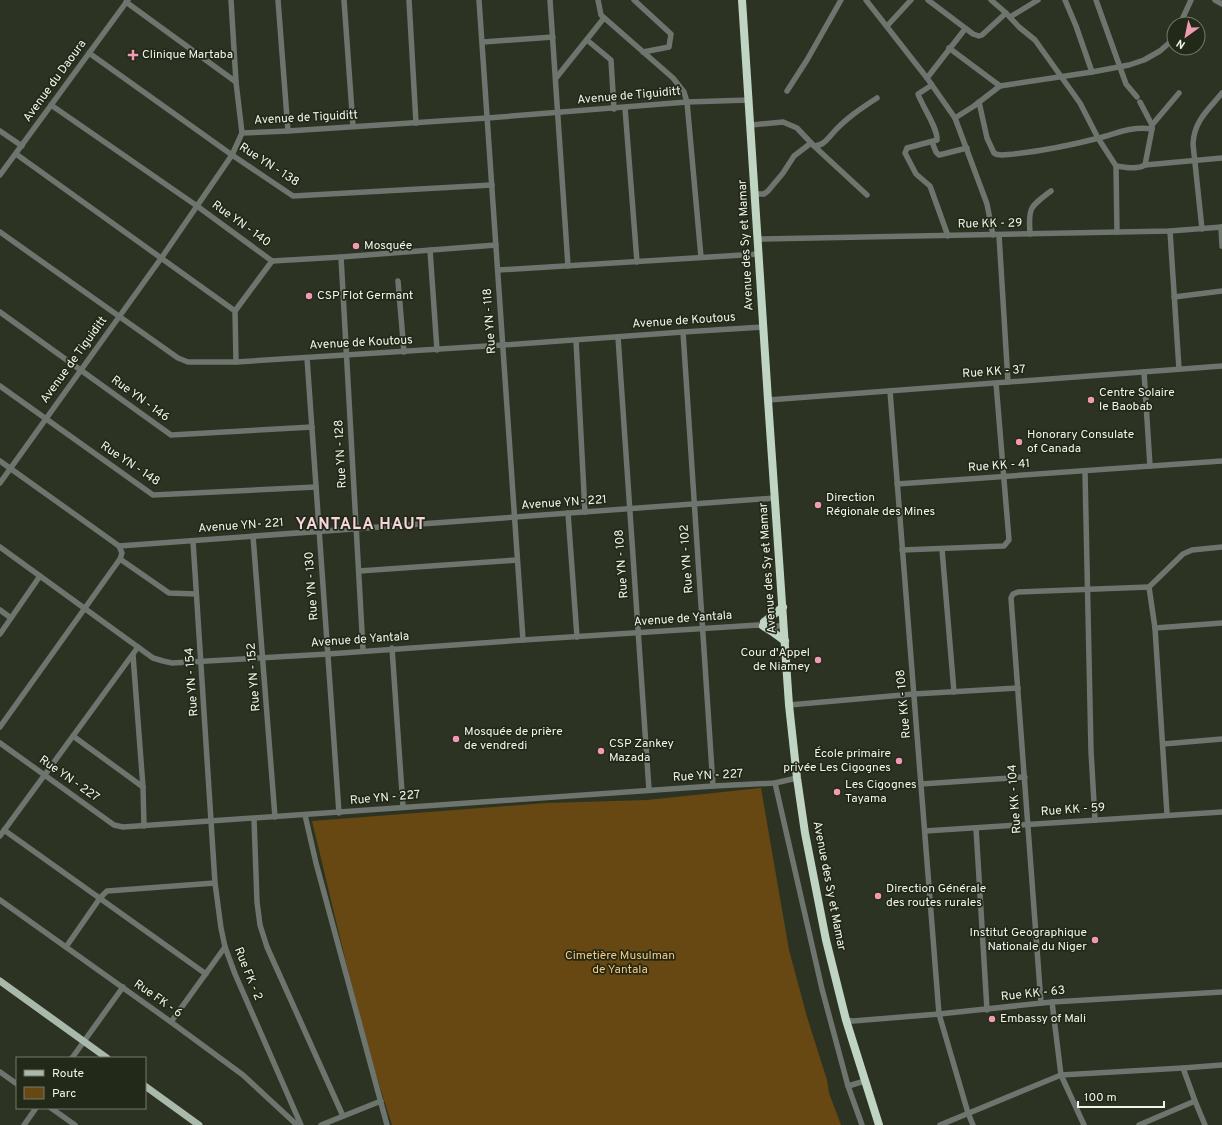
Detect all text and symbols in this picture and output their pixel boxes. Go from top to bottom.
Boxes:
north arrow [1166,16,1206,56]
text: N [1174,36,1188,52]
street label: Avenue du Daoura [20,37,90,125]
place label: Clinique Martaba [142,47,233,63]
marker: Clinique Martaba [127,49,139,61]
street label: Avenue de Tiguiditt [577,84,681,108]
street label: Avenue de Tiguiditt [254,107,358,129]
street label: Rue YN - 138 [236,140,302,190]
street label: Avenue des Sy et Mamar [735,179,757,311]
street label: Rue YN - 140 [208,197,274,251]
street label: Rue KK - 29 [958,215,1022,233]
place label: Mosquée [364,238,412,254]
marker: Mosquée [351,241,361,251]
place label: CSP Flot Germant [317,288,413,304]
street label: Rue YN - 118 [480,288,500,354]
marker: CSP Flot Germant [304,291,314,301]
street label: Avenue de Koutous [632,309,736,333]
street label: Avenue de Tiguiditt [37,313,111,407]
street label: Avenue de Koutous [309,332,413,354]
street label: Rue KK - 37 [962,362,1026,382]
street label: Rue YN - 146 [108,372,172,426]
place label: Centre Solaire le Baobab [1099,385,1175,415]
marker: Centre Solaire le Baobab [1086,395,1096,405]
street label: Rue YN - 128 [331,419,351,489]
place label: Honorary Consulate of Canada [1027,427,1134,457]
marker: Honorary Consulate of Canada [1014,437,1024,447]
street label: Rue YN - 148 [97,438,163,490]
street label: Rue KK - 41 [968,456,1030,476]
place label: Direction Régionale des Mines [826,490,935,520]
street label: Avenue YN- 221 [521,492,607,514]
marker: Direction Régionale des Mines [813,500,823,510]
street label: Avenue des Sy et Mamar [755,502,781,634]
street label: Avenue YN- 221 [198,515,284,537]
district label: YANTALA HAUT [296,515,426,535]
street label: Rue YN - 102 [677,524,697,594]
street label: Rue YN - 108 [612,529,632,599]
street label: Rue YN - 130 [302,551,322,621]
street label: Avenue de Yantala [633,608,733,630]
street label: Avenue de Yantala [310,629,410,651]
street label: Rue YN - 152 [244,642,264,712]
place label: Cour d'Appel de Niamey [740,645,810,675]
street label: Rue YN - 154 [182,647,202,717]
marker: Cour d'Appel de Niamey [813,655,823,665]
street label: Rue KK - 108 [893,669,915,739]
place label: Mosquée de prière de vendredi [464,724,563,754]
marker: Mosquée de prière de vendredi [451,734,461,744]
place label: CSP Zankey Mazada [609,736,674,766]
marker: CSP Zankey Mazada [596,746,606,756]
place label: École primaire privée Les Cigognes [783,746,891,776]
street label: Rue YN - 227 [36,752,102,806]
marker: École primaire privée Les Cigognes [894,756,904,766]
street label: Rue KK - 104 [1005,764,1025,834]
street label: Rue YN - 227 [672,766,744,786]
place label: Les Cigognes Tayama [845,777,917,807]
street label: Rue YN - 227 [349,787,421,809]
marker: Les Cigognes Tayama [832,787,842,797]
street label: Rue KK - 59 [1040,800,1106,820]
street label: Avenue des Sy et Mamar [809,820,849,952]
place label: Direction Générale des routes rurales [886,881,986,911]
marker: Direction Générale des routes rurales [873,891,883,901]
place label: Institut Geographique Nationale du Niger [970,925,1087,955]
marker: Institut Geographique Nationale du Niger [1090,935,1100,945]
street label: Rue FK - 2 [230,945,266,1003]
park label: Cimetière Musulman de Yantala [565,948,675,978]
street label: Rue FK - 6 [130,976,186,1022]
street label: Rue KK - 63 [1000,983,1066,1005]
place label: Embassy of Mali [1000,1011,1086,1027]
marker: Embassy of Mali [987,1014,997,1024]
legend [16,1057,146,1109]
text: Route [52,1066,84,1082]
scale bar [1078,1083,1164,1109]
text: Parc [52,1086,76,1102]
text: 100 m [1084,1090,1117,1106]

